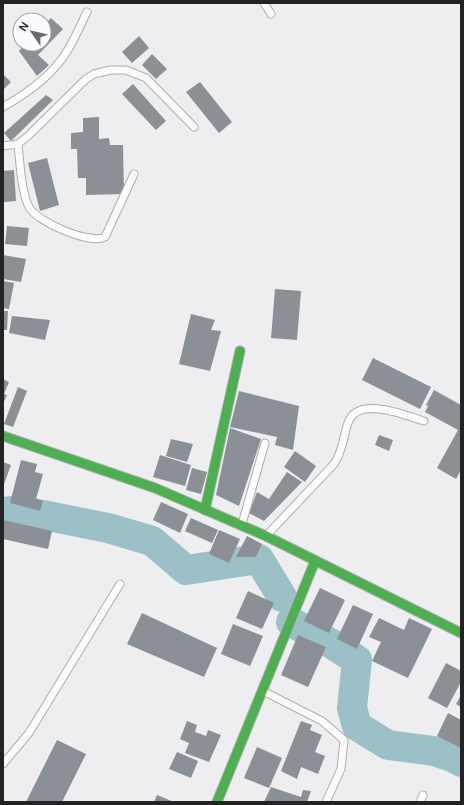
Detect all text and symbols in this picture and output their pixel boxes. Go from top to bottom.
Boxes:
north arrow [12,12,52,52]
text: N [17,20,31,33]

